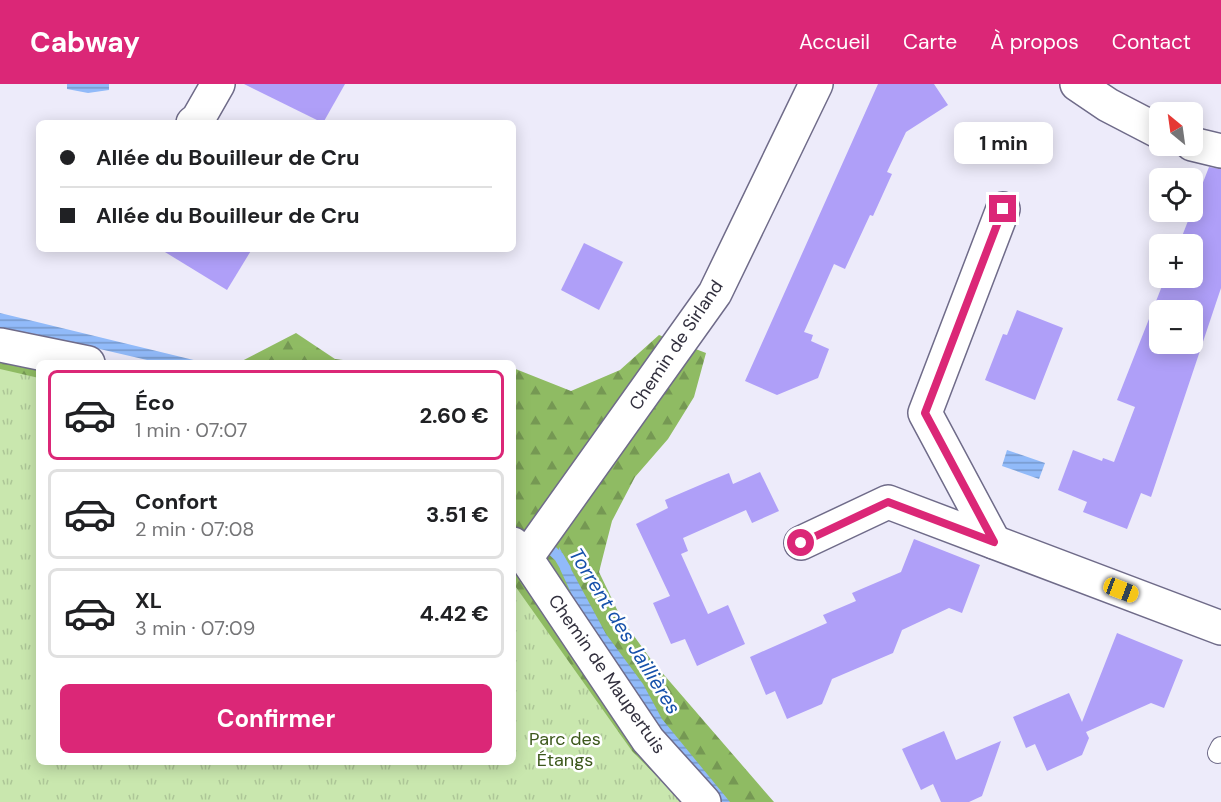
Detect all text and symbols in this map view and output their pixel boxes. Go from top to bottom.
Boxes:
text: Cabway [30,24,140,61]
text: Accueil [799,28,870,56]
text: Carte [903,28,957,56]
text: À propos [990,28,1079,56]
text: Contact [1112,28,1191,56]
north arrow [1149,102,1203,156]
map controls [1149,102,1203,354]
callout: 1 min [954,122,1052,164]
text: 1 min [979,130,1028,156]
text: Allée du Bouilleur de Cru [96,143,360,172]
button: locate [1149,168,1203,222]
route end [989,195,1016,222]
text: Allée du Bouilleur de Cru [96,201,360,230]
button: + [1149,234,1203,288]
street label: Chemin de Sirland [624,275,728,415]
button: − [1149,300,1203,354]
icon: car [63,388,117,442]
text: Éco [135,388,175,417]
text: 2.60 € [419,401,489,430]
text: 1 min · 07:07 [135,417,247,443]
icon: car [63,487,117,541]
text: Confort [135,487,218,516]
text: 3.51 € [426,500,489,529]
text: 2 min · 07:08 [135,516,255,542]
route start [787,529,814,556]
water label: Torrent des Jaillières [563,543,687,719]
car [1101,575,1141,605]
icon: car [63,586,117,640]
text: XL [135,586,162,615]
street label: Chemin de Maupertuis [543,590,671,758]
text: 4.42 € [420,599,489,628]
text: 3 min · 07:09 [135,615,255,641]
button: Confirmer [60,684,492,753]
park label: Parc des Étangs [529,727,601,772]

